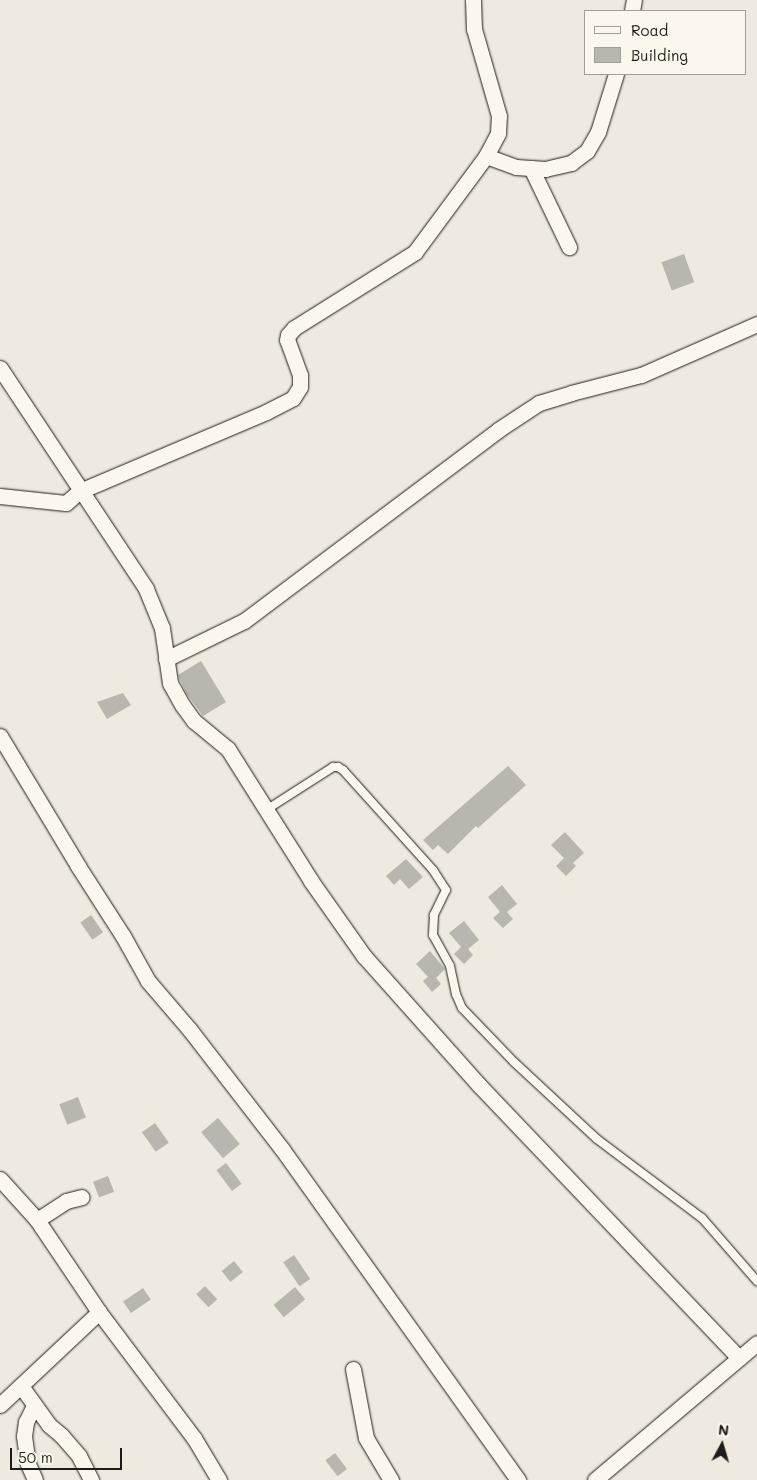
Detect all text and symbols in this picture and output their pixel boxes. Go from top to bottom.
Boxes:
legend [584,10,747,75]
text: Road [631,20,668,40]
text: Building [631,45,688,65]
north arrow [697,1420,747,1470]
text: N [717,1420,730,1440]
scale bar [12,1438,125,1470]
text: 50 m [18,1447,53,1467]

